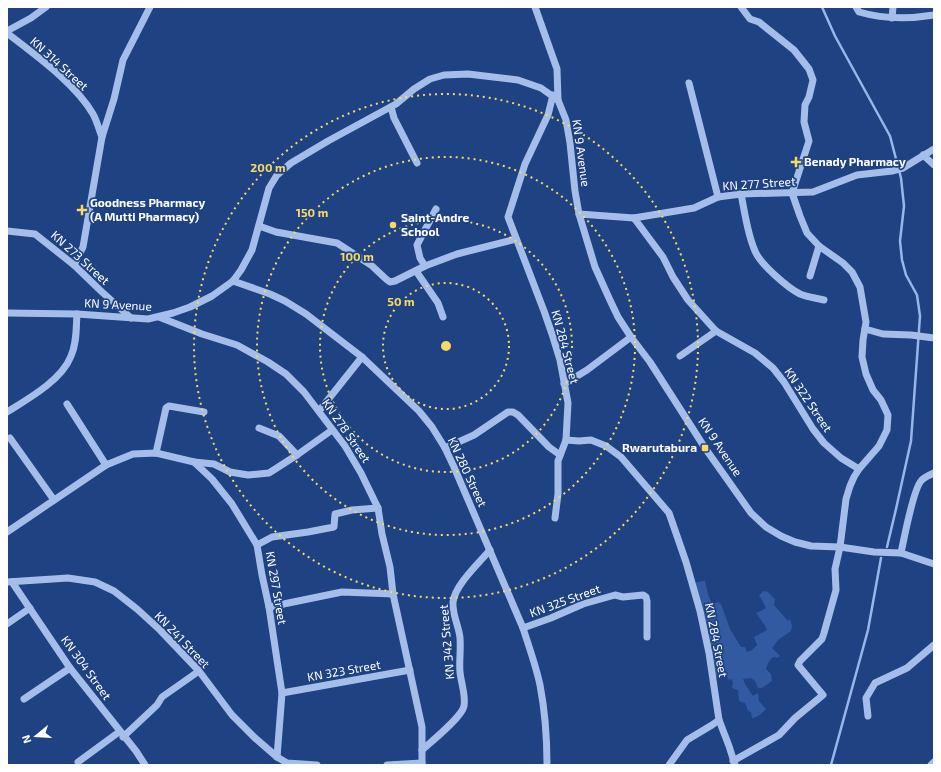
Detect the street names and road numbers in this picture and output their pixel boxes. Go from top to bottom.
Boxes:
street label: KN 314 Street [28,34,92,93]
street label: KN 9 Avenue [570,118,594,187]
street label: KN 277 Street [722,173,796,193]
street label: KN 273 Street [49,227,113,287]
street label: KN 9 Avenue [84,295,152,313]
street label: KN 284 Street [549,308,583,386]
street label: KN 322 Street [782,365,836,435]
street label: KN 278 Street [320,396,374,465]
street label: KN 9 Avenue [696,414,746,478]
street label: KN 280 Street [446,434,490,509]
street label: KN 297 Street [264,550,290,626]
street label: KN 325 Street [527,581,602,619]
street label: KN 284 Street [703,601,731,679]
street label: KN 342 Street [436,604,456,680]
street label: KN 241 Street [152,608,213,671]
street label: KN 304 Street [59,633,115,702]
street label: KN 323 Street [306,657,382,683]

